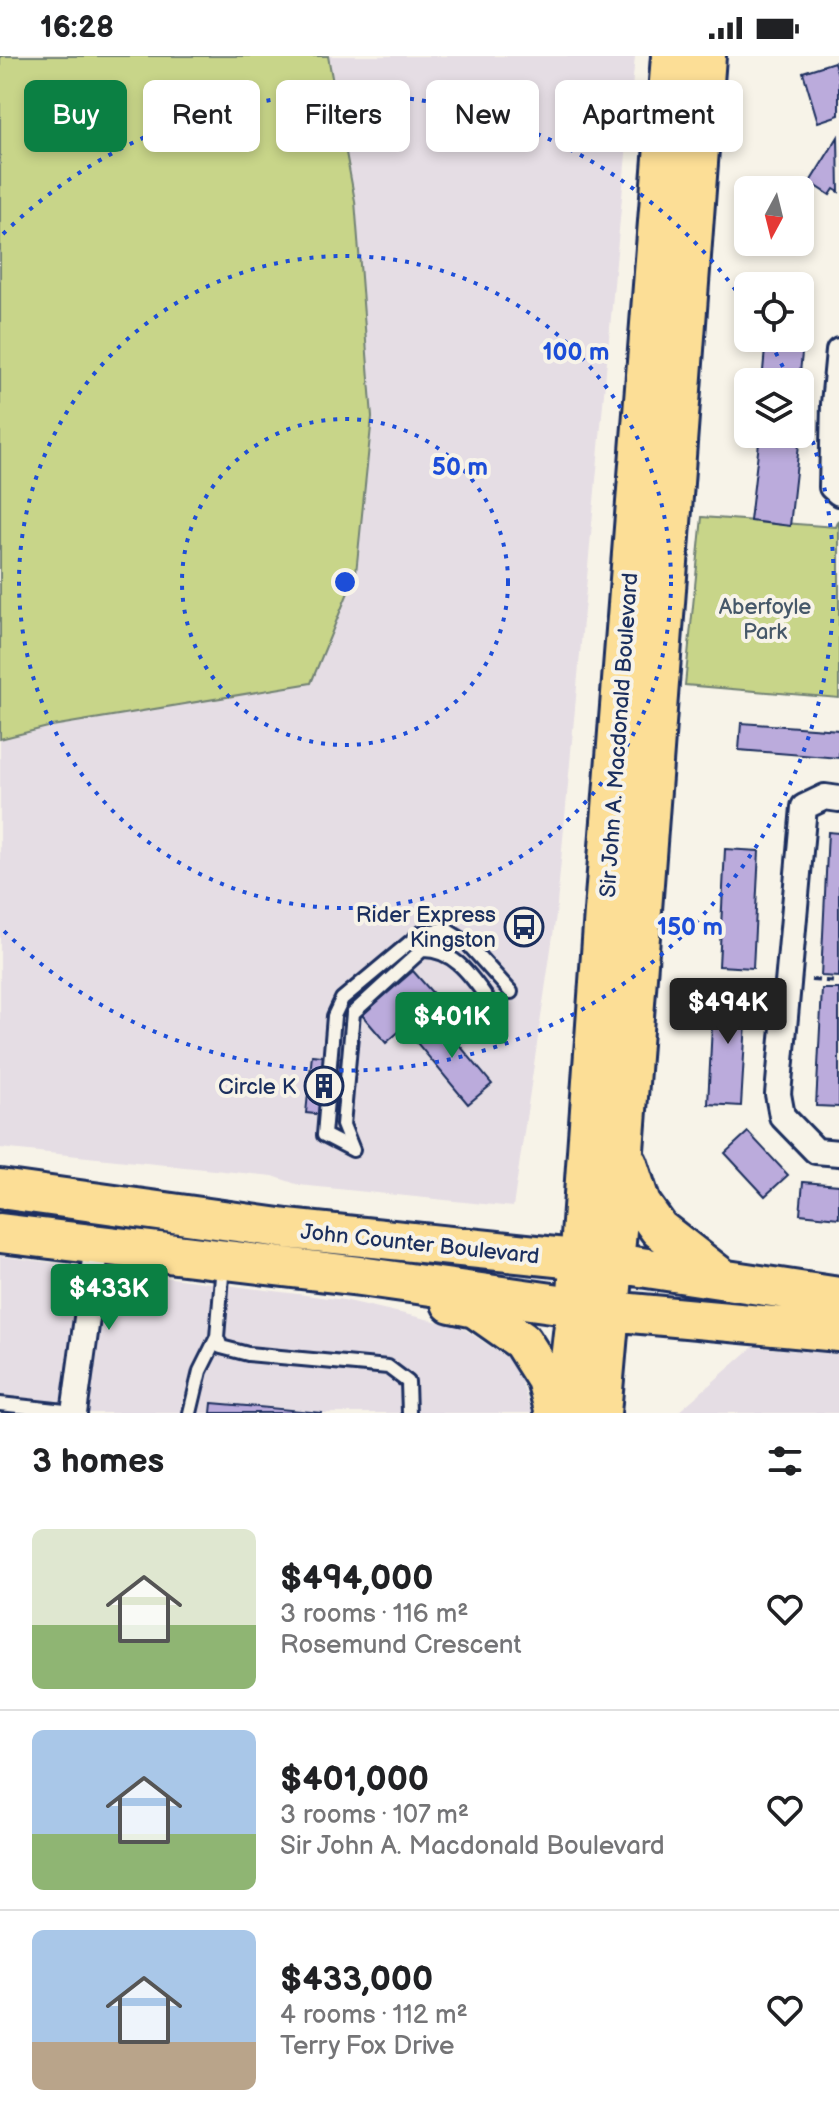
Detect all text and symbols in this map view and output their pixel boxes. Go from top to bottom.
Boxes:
text: 16:28 [40,10,114,46]
chip: Buy [24,80,127,152]
chip: Rent [143,80,260,152]
chip: Filters [276,80,410,152]
chip: New [426,80,539,152]
chip: Apartment [555,80,743,152]
north arrow [734,176,814,256]
map controls [734,176,814,448]
button: locate [734,272,814,352]
text: 100 m [543,338,609,367]
button: layers [734,368,814,448]
text: 50 m [432,453,488,482]
centre of rings [331,568,359,596]
street label: Sir John A. Macdonald Boulevard [595,572,644,898]
park label: Aberfoyle Park [719,594,811,646]
place label: Rider Express Kingston [356,902,496,954]
bus stop icon: Rider Express Kingston [503,906,545,948]
text: 150 m [657,913,723,942]
pin: $494K [672,978,784,1046]
text: $494K [688,988,768,1019]
pin: $401K [396,992,508,1060]
text: $401K [413,1002,491,1033]
building icon: Circle K [303,1065,345,1107]
place label: Circle K [218,1074,297,1101]
street label: John Counter Boulevard [299,1219,541,1270]
pin: $433K [53,1264,165,1332]
text: $433K [69,1274,149,1305]
icon: filters [763,1439,807,1483]
text: 3 homes [32,1441,164,1482]
text: $494,000 [280,1558,433,1599]
icon: home [96,1561,192,1657]
icon: heart [763,1587,807,1631]
text: 3 rooms · 116 m² [280,1599,469,1630]
text: Rosemund Crescent [280,1630,522,1661]
text: $401,000 [280,1759,429,1800]
icon: home [96,1762,192,1858]
icon: heart [763,1788,807,1832]
text: 3 rooms · 107 m² [280,1800,469,1831]
text: Sir John A. Macdonald Boulevard [280,1831,665,1862]
text: $433,000 [280,1959,433,2000]
icon: home [96,1962,192,2058]
icon: heart [763,1988,807,2032]
text: 4 rooms · 112 m² [280,2000,468,2031]
text: Terry Fox Drive [280,2031,454,2062]

